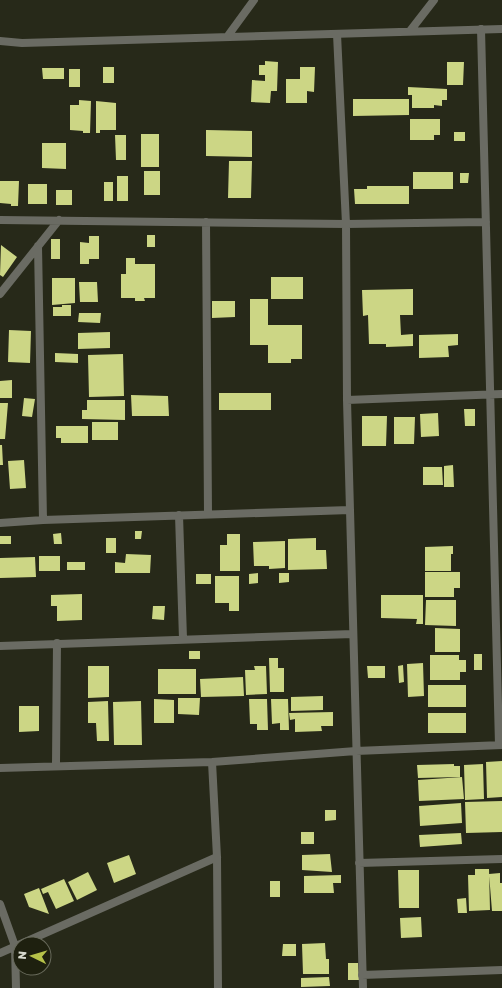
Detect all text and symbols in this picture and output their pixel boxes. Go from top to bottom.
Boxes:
north arrow [12,936,52,976]
text: N [15,950,28,960]

